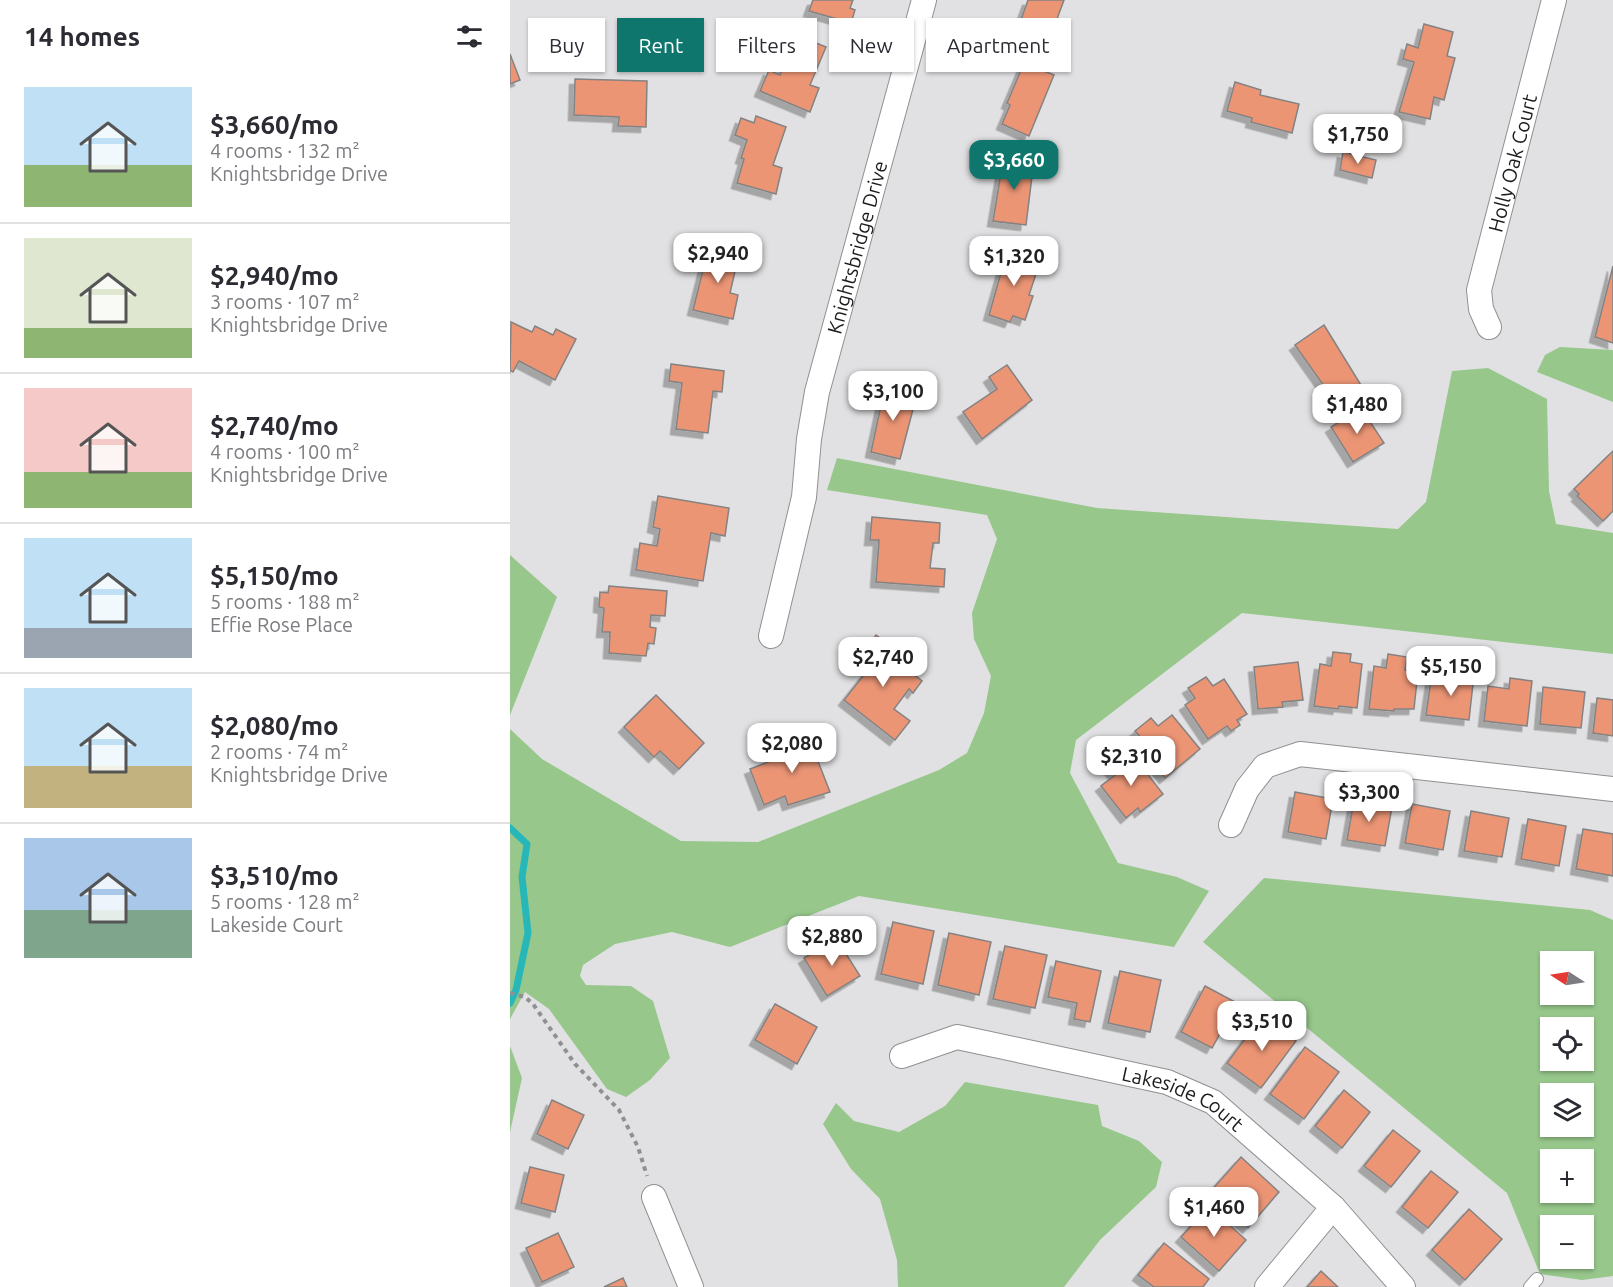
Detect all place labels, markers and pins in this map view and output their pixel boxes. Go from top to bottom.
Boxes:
pin: $1,750 [1309,114,1407,165]
pin: $3,660 [965,140,1063,191]
pin: $2,940 [669,233,767,284]
pin: $1,320 [965,236,1063,287]
pin: $3,100 [844,371,942,422]
pin: $1,480 [1308,384,1406,435]
pin: $2,740 [834,637,932,688]
pin: $5,150 [1402,646,1500,697]
pin: $2,080 [743,723,841,774]
pin: $2,310 [1082,736,1180,787]
pin: $3,300 [1320,772,1418,823]
pin: $2,880 [783,916,881,967]
pin: $3,510 [1213,1001,1311,1052]
pin: $1,460 [1165,1187,1263,1238]

